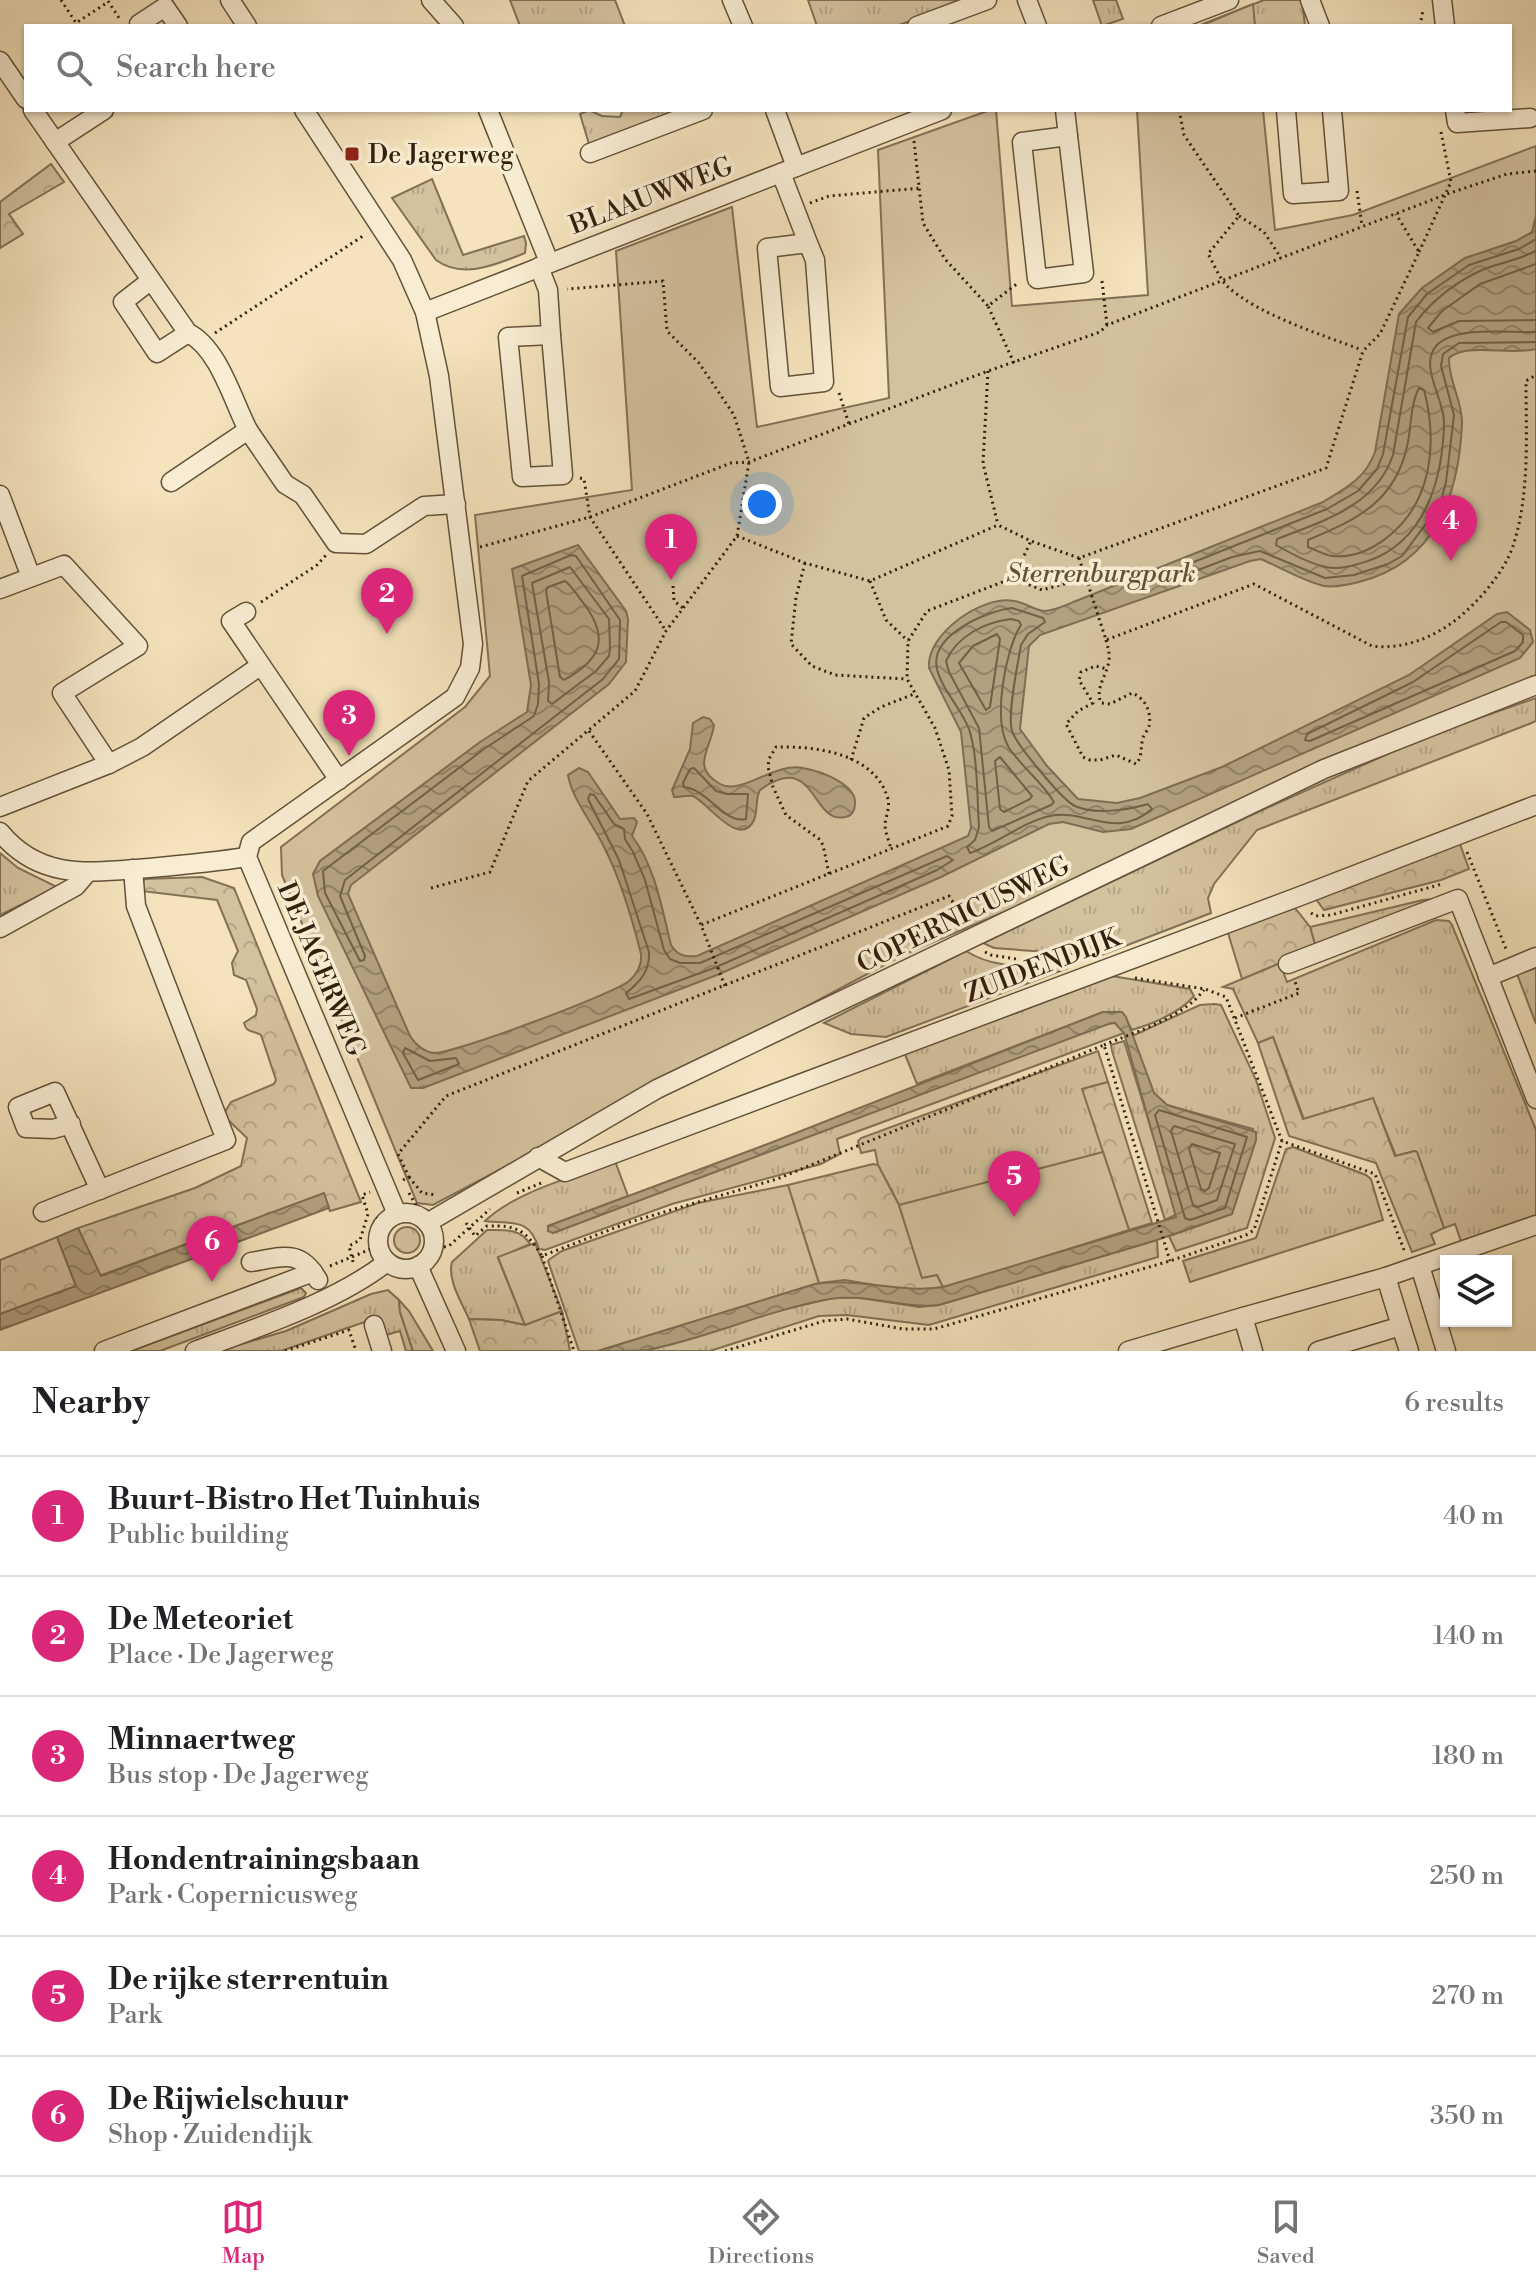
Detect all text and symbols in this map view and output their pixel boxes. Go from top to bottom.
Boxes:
search box [24,24,1512,112]
icon: search [52,46,96,90]
text: Search here [116,49,276,87]
place label: De Jagerweg [368,139,514,171]
marker: De Jagerweg [343,145,361,163]
street label: BLAAUWWEG [564,150,737,242]
your location [742,484,782,524]
pin: 4 [1425,495,1477,561]
pin: 1 [645,514,697,580]
park label: Sterrenburgpark [1006,558,1196,590]
pin: 2 [361,568,413,634]
pin: 3 [323,690,375,756]
street label: COPERNICUSWEG [852,850,1075,980]
street label: DE JAGERWEG [270,877,372,1061]
street label: ZUIDENDIJK [960,921,1126,1010]
pin: 5 [988,1151,1040,1217]
pin: 6 [186,1216,238,1282]
map controls [1440,1255,1512,1327]
button: layers [1440,1255,1512,1327]
text: Nearby [32,1382,150,1424]
text: 6 results [1404,1387,1504,1419]
text: Buurt-Bistro Het Tuinhuis [108,1481,480,1519]
text: 1 [52,1500,64,1532]
text: 40 m [1443,1500,1504,1532]
text: Public building [108,1519,289,1551]
text: De Meteoriet [108,1601,293,1639]
text: 2 [50,1620,66,1652]
text: 140 m [1433,1620,1504,1652]
text: Place · De Jagerweg [108,1639,334,1671]
text: Minnaertweg [108,1721,294,1759]
text: 3 [50,1740,66,1772]
text: 180 m [1432,1740,1504,1772]
text: Bus stop · De Jagerweg [108,1759,369,1791]
text: Hondentrainingsbaan [108,1841,420,1879]
text: 4 [49,1860,67,1892]
text: 250 m [1429,1860,1504,1892]
text: Park · Copernicusweg [108,1879,358,1911]
text: De rijke sterrentuin [108,1961,389,1999]
text: 5 [50,1980,66,2012]
text: 270 m [1431,1980,1504,2012]
text: Park [108,1999,162,2031]
text: De Rijwielschuur [108,2081,349,2119]
text: 6 [50,2100,66,2132]
text: 350 m [1430,2100,1504,2132]
text: Shop · Zuidendijk [108,2119,312,2151]
tab: Map [221,2195,265,2270]
tab: Directions [708,2195,814,2270]
tab: Saved [1257,2195,1315,2270]

